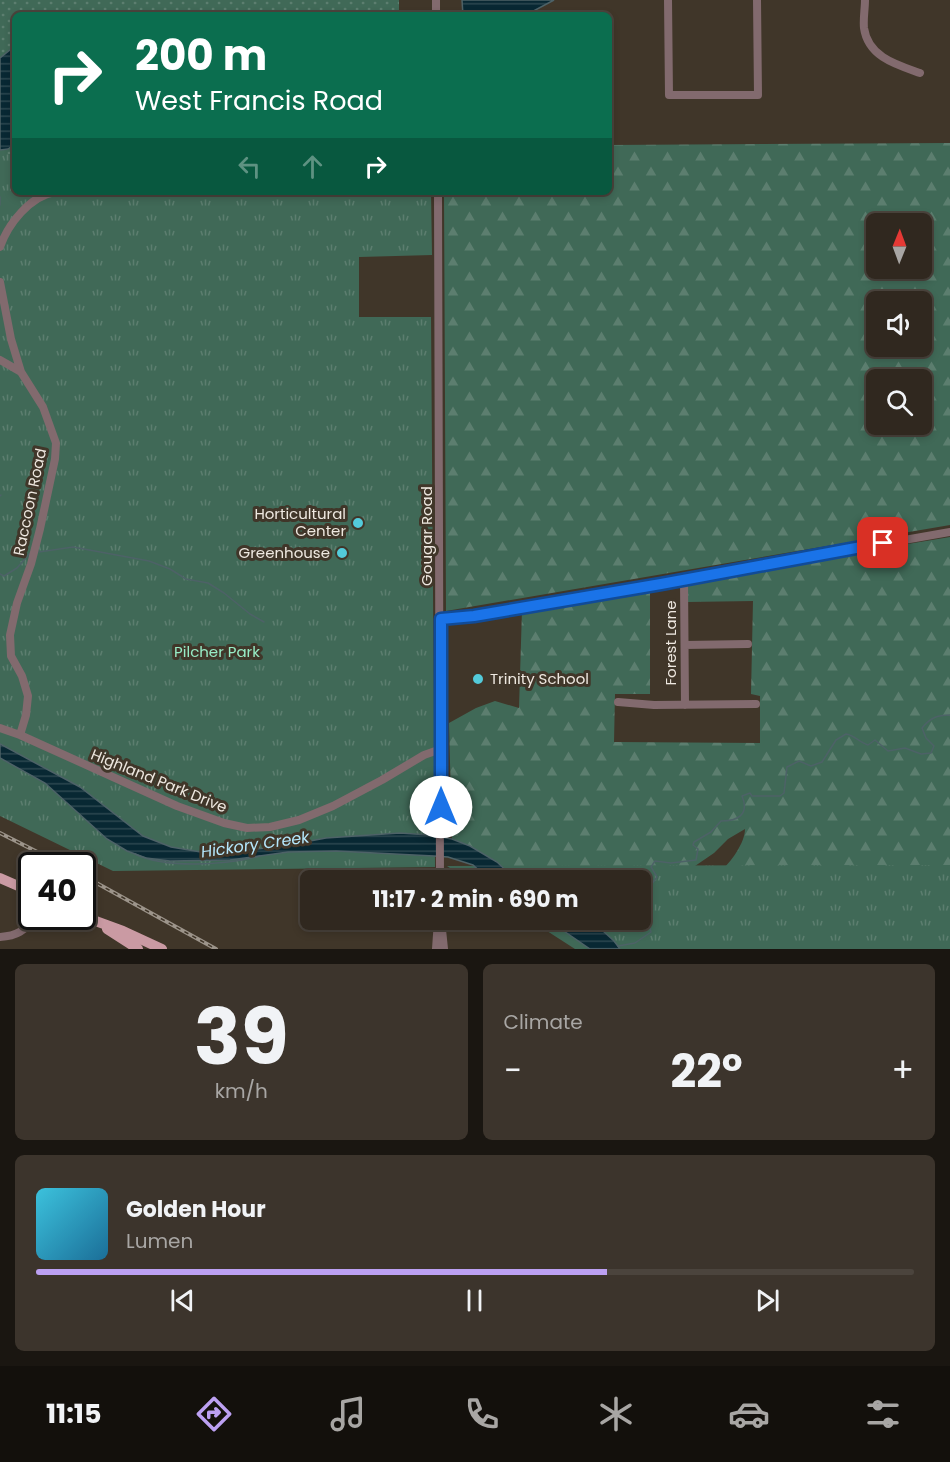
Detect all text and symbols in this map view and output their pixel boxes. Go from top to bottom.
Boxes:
text: 200 m [135,26,267,85]
icon: right [36,36,114,114]
text: West Francis Road [135,82,383,119]
icon: left [233,150,266,183]
icon: ahead [296,150,329,183]
icon: right [359,150,392,183]
north arrow [866,213,932,279]
map controls [866,213,932,435]
button: sound [866,291,932,357]
button: search [866,369,932,435]
street label: Raccoon Road [8,446,51,558]
street label: Gougar Road [416,486,437,586]
place label: Horticultural Center [254,503,346,541]
marker: Horticultural Center [351,516,365,530]
pin [857,517,908,568]
icon: arrive [866,526,899,559]
place label: Greenhouse [239,542,330,563]
marker: Greenhouse [335,546,349,560]
street label: Forest Lane [660,601,681,685]
park label: Pilcher Park [174,641,260,662]
place label: Trinity School [490,668,589,689]
marker: Trinity School [471,672,485,686]
street label: Highland Park Drive [88,744,230,817]
position arrow [409,775,473,839]
water label: Hickory Creek [199,825,312,863]
speed limit sign: 40 [18,852,96,930]
text: 11:17 · 2 min · 690 m [372,884,579,915]
text: 39 [194,982,289,1091]
text: Climate [504,1008,583,1036]
text: 22° [670,1040,743,1103]
text: − [504,1047,522,1094]
text: + [891,1047,914,1094]
text: km/h [215,1077,268,1105]
text: Golden Hour [126,1194,266,1225]
text: Lumen [126,1227,193,1255]
icon: previous [166,1284,199,1317]
icon: pause [458,1284,491,1317]
icon: next [751,1284,784,1317]
icon: directions [193,1393,235,1435]
icon: music [327,1393,369,1435]
icon: phone [461,1393,503,1435]
icon: climate [595,1393,637,1435]
icon: car [728,1393,770,1435]
icon: filters [862,1393,904,1435]
text: 11:15 [46,1395,102,1432]

